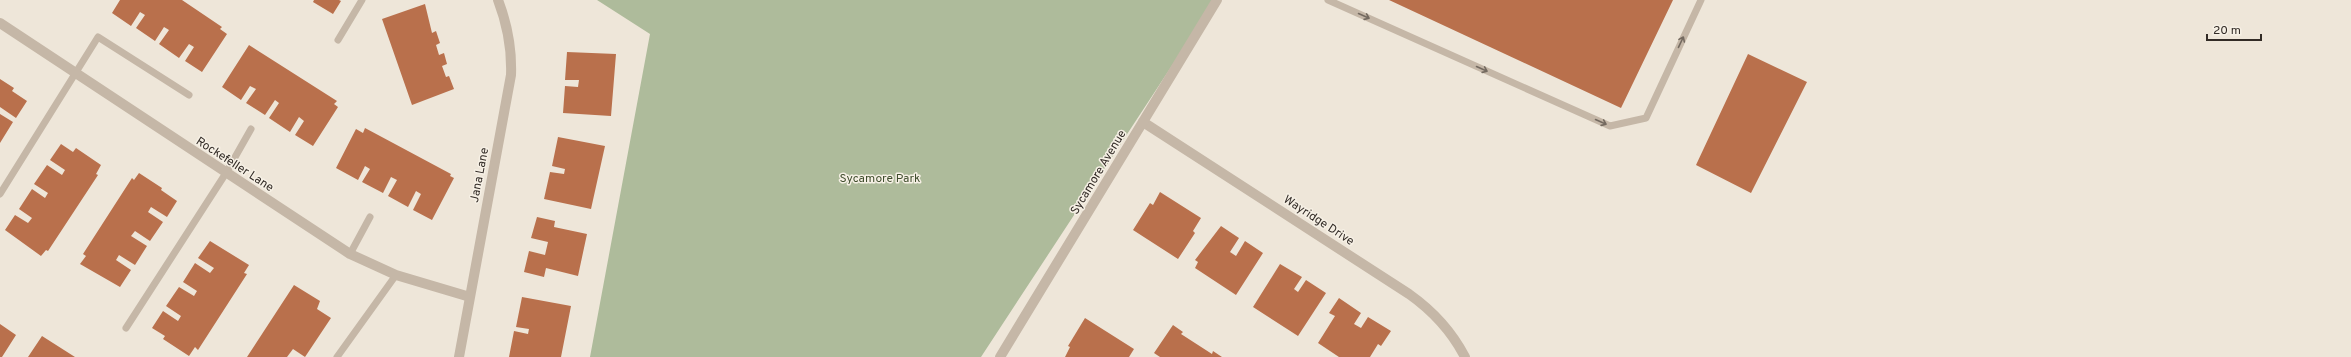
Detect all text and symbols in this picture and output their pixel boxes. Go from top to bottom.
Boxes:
one-way arrow [1357,13,1369,20]
scale bar [2207,16,2261,42]
text: 20 m [2213,23,2241,39]
one-way arrow [1678,37,1685,49]
one-way arrow [1476,66,1488,73]
one-way arrow [1595,119,1607,126]
street label: Sycamore Avenue [1067,127,1130,218]
street label: Rockefeller Lane [192,134,277,196]
street label: Jana Lane [467,146,493,204]
park label: Sycamore Park [840,171,920,187]
street label: Wayridge Drive [1280,192,1357,250]

